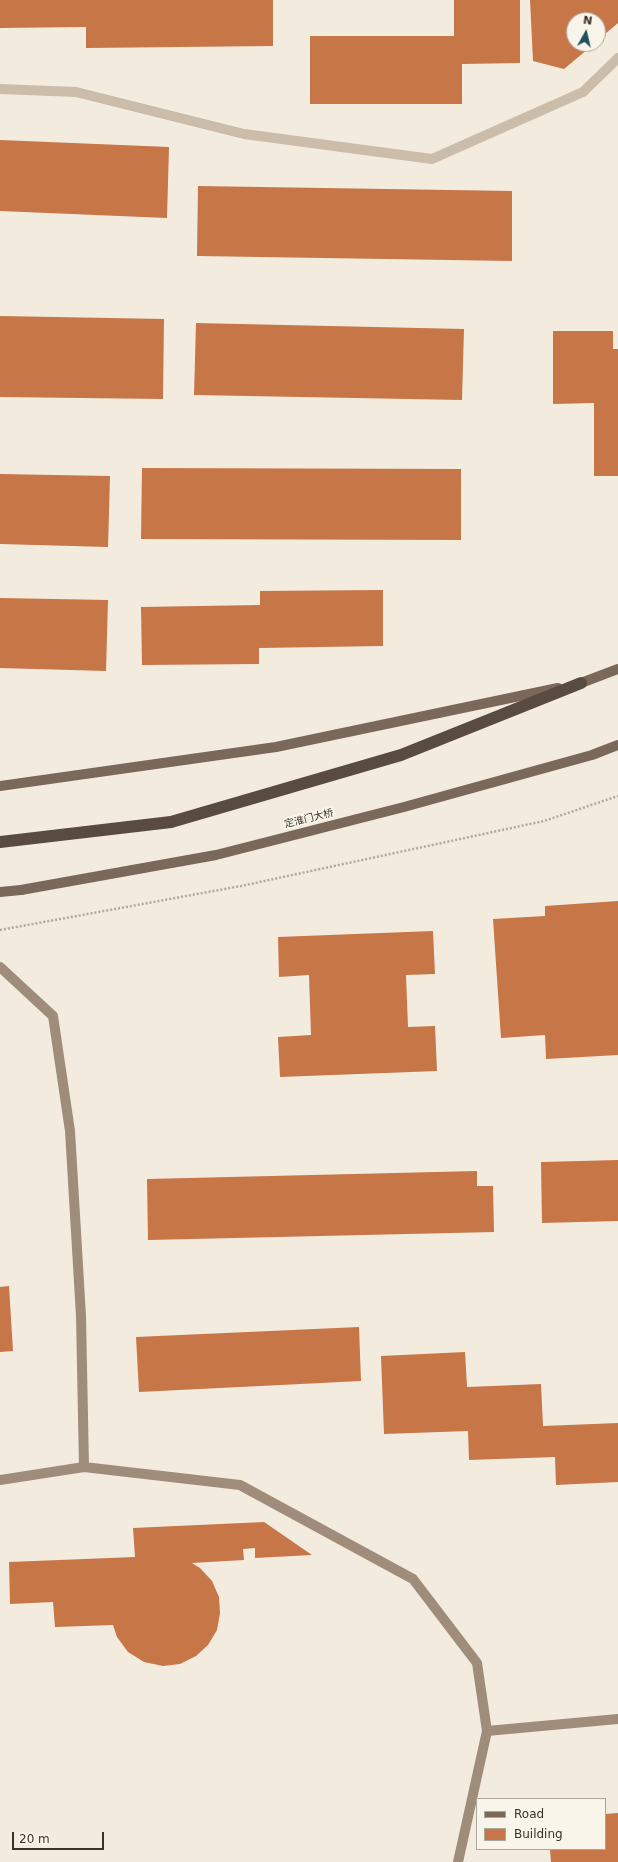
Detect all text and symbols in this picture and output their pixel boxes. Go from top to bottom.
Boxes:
north arrow [566,12,606,52]
text: N [582,14,593,28]
street label: 定淮门大桥 [283,807,335,831]
legend [476,1798,606,1850]
text: Road [514,1807,544,1821]
scale bar [14,1824,106,1850]
text: Building [514,1827,563,1841]
text: 20 m [19,1832,50,1846]

